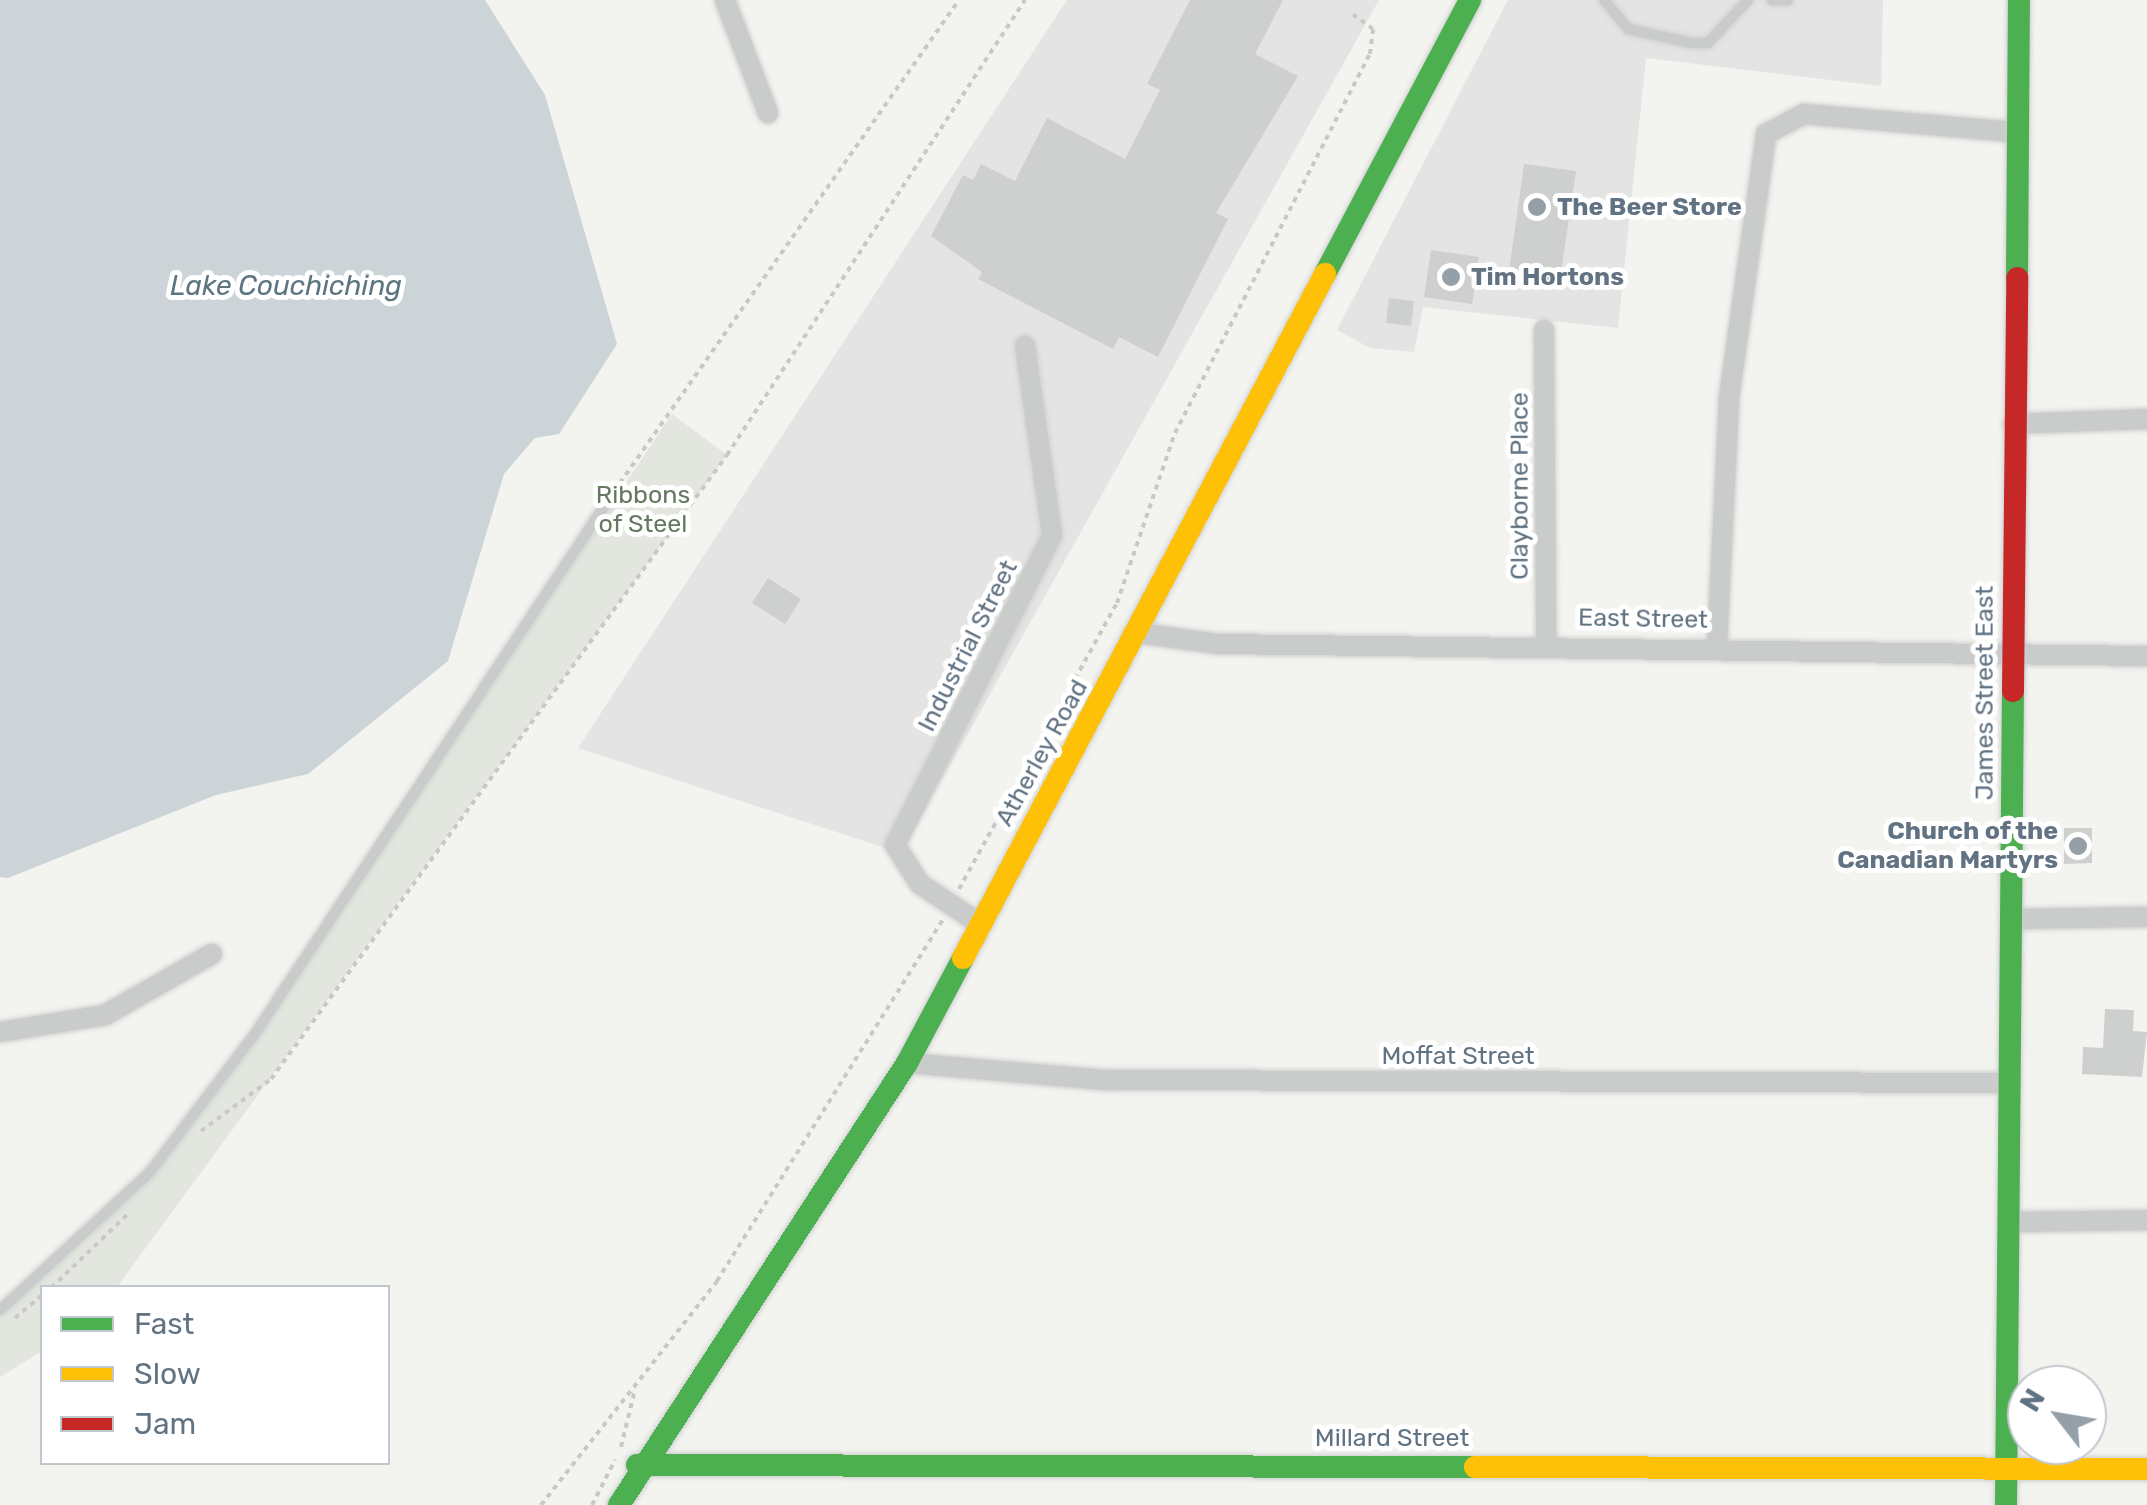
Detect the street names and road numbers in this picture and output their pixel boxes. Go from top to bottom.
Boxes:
street label: Clayborne Place [1505,392,1535,580]
street label: Industrial Street [912,555,1024,737]
street label: James Street East [1970,586,2000,800]
street label: East Street [1578,603,1708,635]
street label: Atherley Road [989,674,1095,832]
street label: Moffat Street [1382,1041,1534,1071]
street label: Millard Street [1315,1423,1469,1453]

